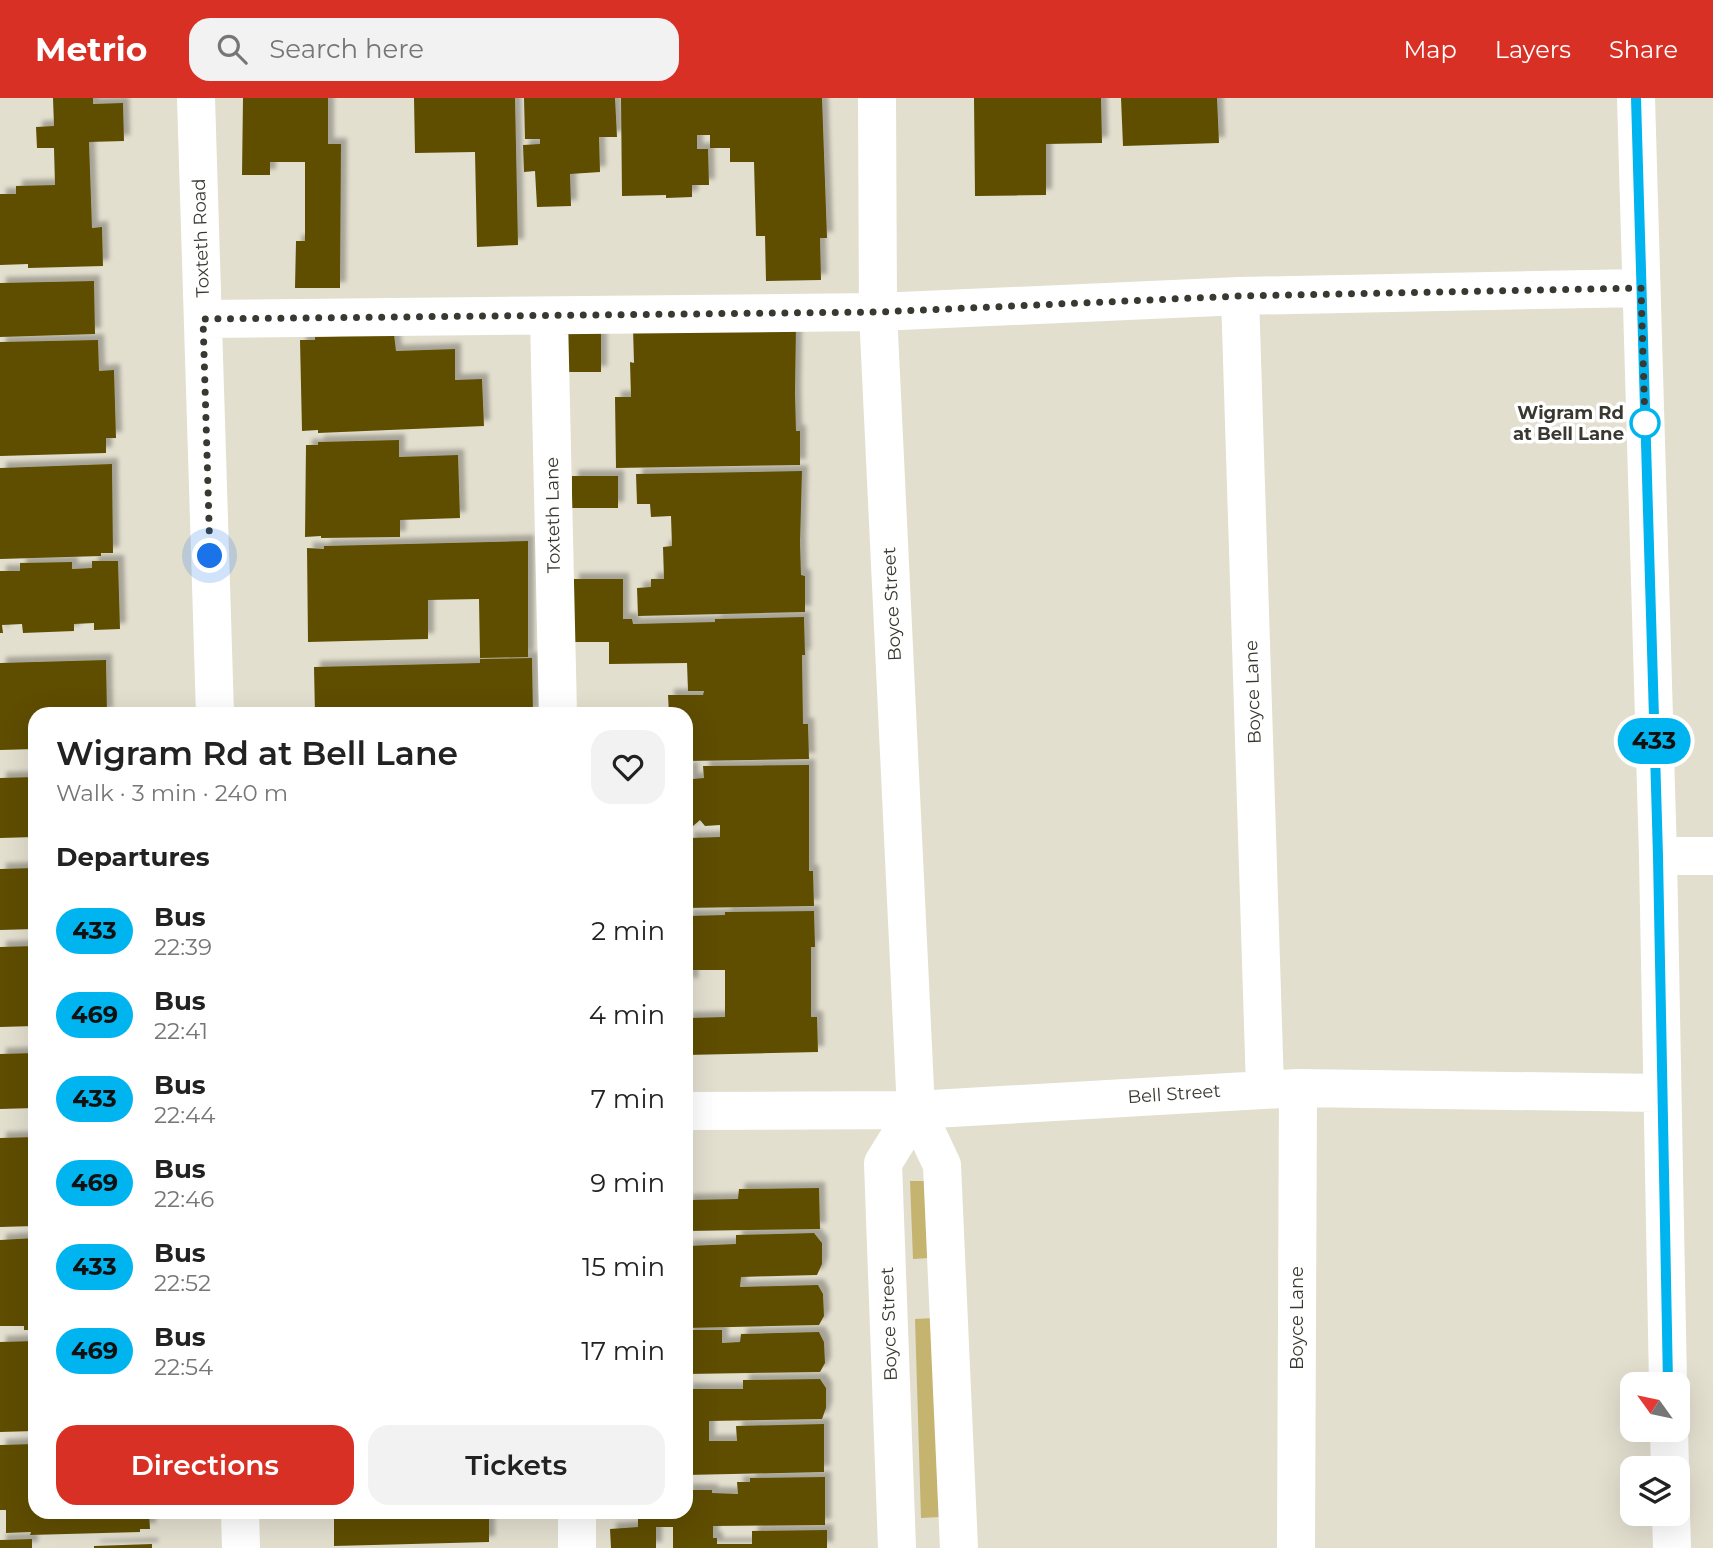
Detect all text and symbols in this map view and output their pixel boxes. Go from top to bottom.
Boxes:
search box [189,18,679,81]
text: Metrio [35,29,147,69]
icon: search [213,30,251,68]
text: Search here [269,33,424,65]
text: Map [1403,35,1457,64]
text: Layers [1495,35,1571,64]
text: Share [1609,35,1678,64]
street label: Toxteth Road [188,178,214,298]
place label: Wigram Rd at Bell Lane [1513,402,1624,445]
marker: Wigram Rd at Bell Lane [1630,408,1660,438]
street label: Toxteth Lane [541,457,565,573]
your location [192,538,227,573]
street label: Boyce Street [878,546,906,662]
street label: Boyce Lane [1240,640,1266,744]
line badge: 433 [1614,718,1694,764]
text: 433 [1632,726,1676,755]
button: heart [591,730,665,804]
text: Wigram Rd at Bell Lane [56,733,458,773]
text: Walk · 3 min · 240 m [56,779,288,807]
text: Departures [56,841,210,873]
text: Bus [154,901,206,933]
text: 2 min [591,915,665,947]
text: 433 [72,916,117,945]
text: 22:39 [154,933,212,961]
text: Bus [154,985,206,1017]
text: 4 min [589,999,665,1031]
text: 469 [71,1000,118,1029]
text: 22:41 [154,1017,208,1045]
text: Bus [154,1069,206,1101]
street label: Bell Street [1127,1080,1221,1108]
text: 7 min [591,1083,665,1115]
text: 433 [72,1084,117,1113]
text: 22:44 [154,1101,215,1129]
text: Bus [154,1153,206,1185]
text: 9 min [590,1167,665,1199]
text: 469 [71,1168,118,1197]
text: 22:46 [154,1185,214,1213]
text: Bus [154,1237,206,1269]
text: 15 min [582,1251,665,1283]
text: 433 [72,1252,117,1281]
street label: Boyce Lane [1286,1266,1308,1370]
street label: Boyce Street [876,1267,902,1381]
text: 22:52 [154,1269,211,1297]
text: Bus [154,1321,206,1353]
text: 17 min [581,1335,665,1367]
text: 469 [71,1336,118,1365]
text: 22:54 [154,1353,213,1381]
north arrow [1620,1372,1690,1442]
map controls [1620,1372,1690,1526]
button: Directions [56,1425,354,1505]
button: Tickets [368,1425,665,1505]
button: layers [1620,1456,1690,1526]

